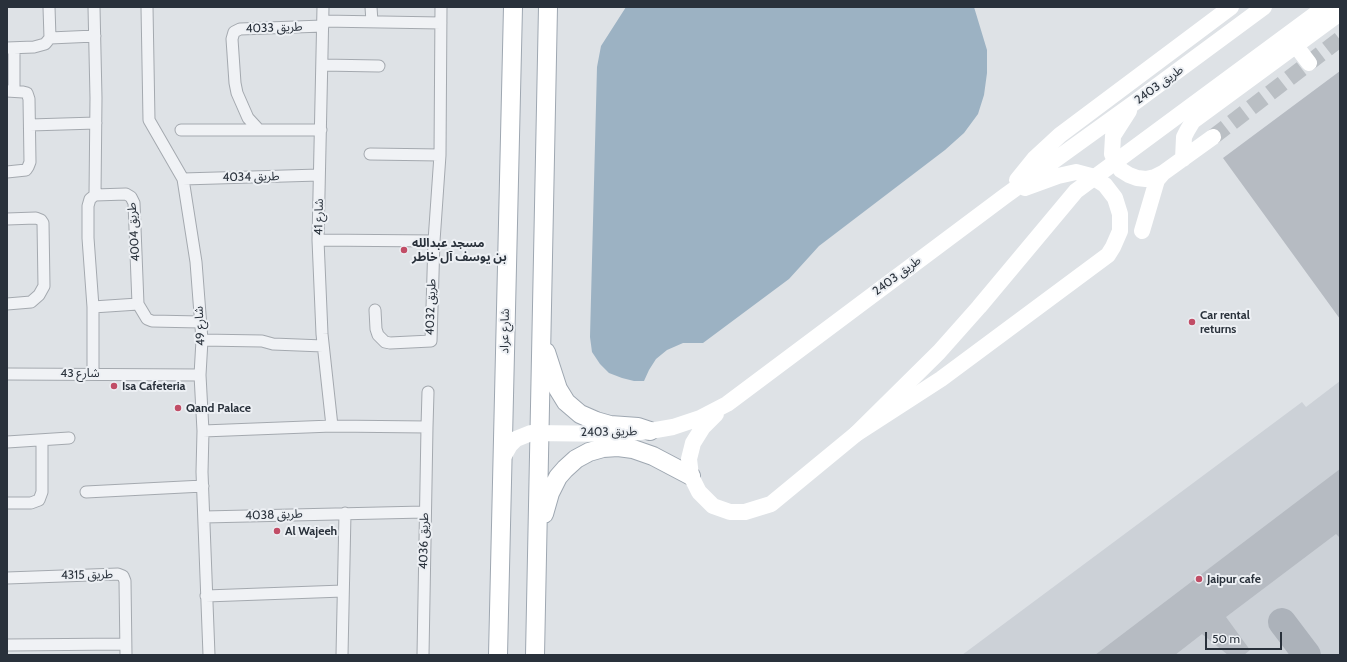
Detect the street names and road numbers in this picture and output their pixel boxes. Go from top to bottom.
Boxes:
street label: طريق 4033 [245,20,303,36]
street label: طريق 2403 [1132,63,1186,107]
street label: طريق 4034 [222,169,280,185]
street label: شارع 41 [311,198,327,236]
street label: طريق 4004 [125,202,143,262]
street label: طريق 2403 [870,253,924,299]
street label: طريق 4032 [423,278,439,336]
street label: شارع 49 [192,306,208,346]
street label: شارع عراد [497,308,513,354]
street label: شارع 43 [60,366,100,380]
street label: طريق 2403 [581,424,637,440]
street label: طريق 4038 [245,507,303,523]
street label: طريق 4036 [416,512,432,570]
street label: طريق 4315 [61,567,113,583]

